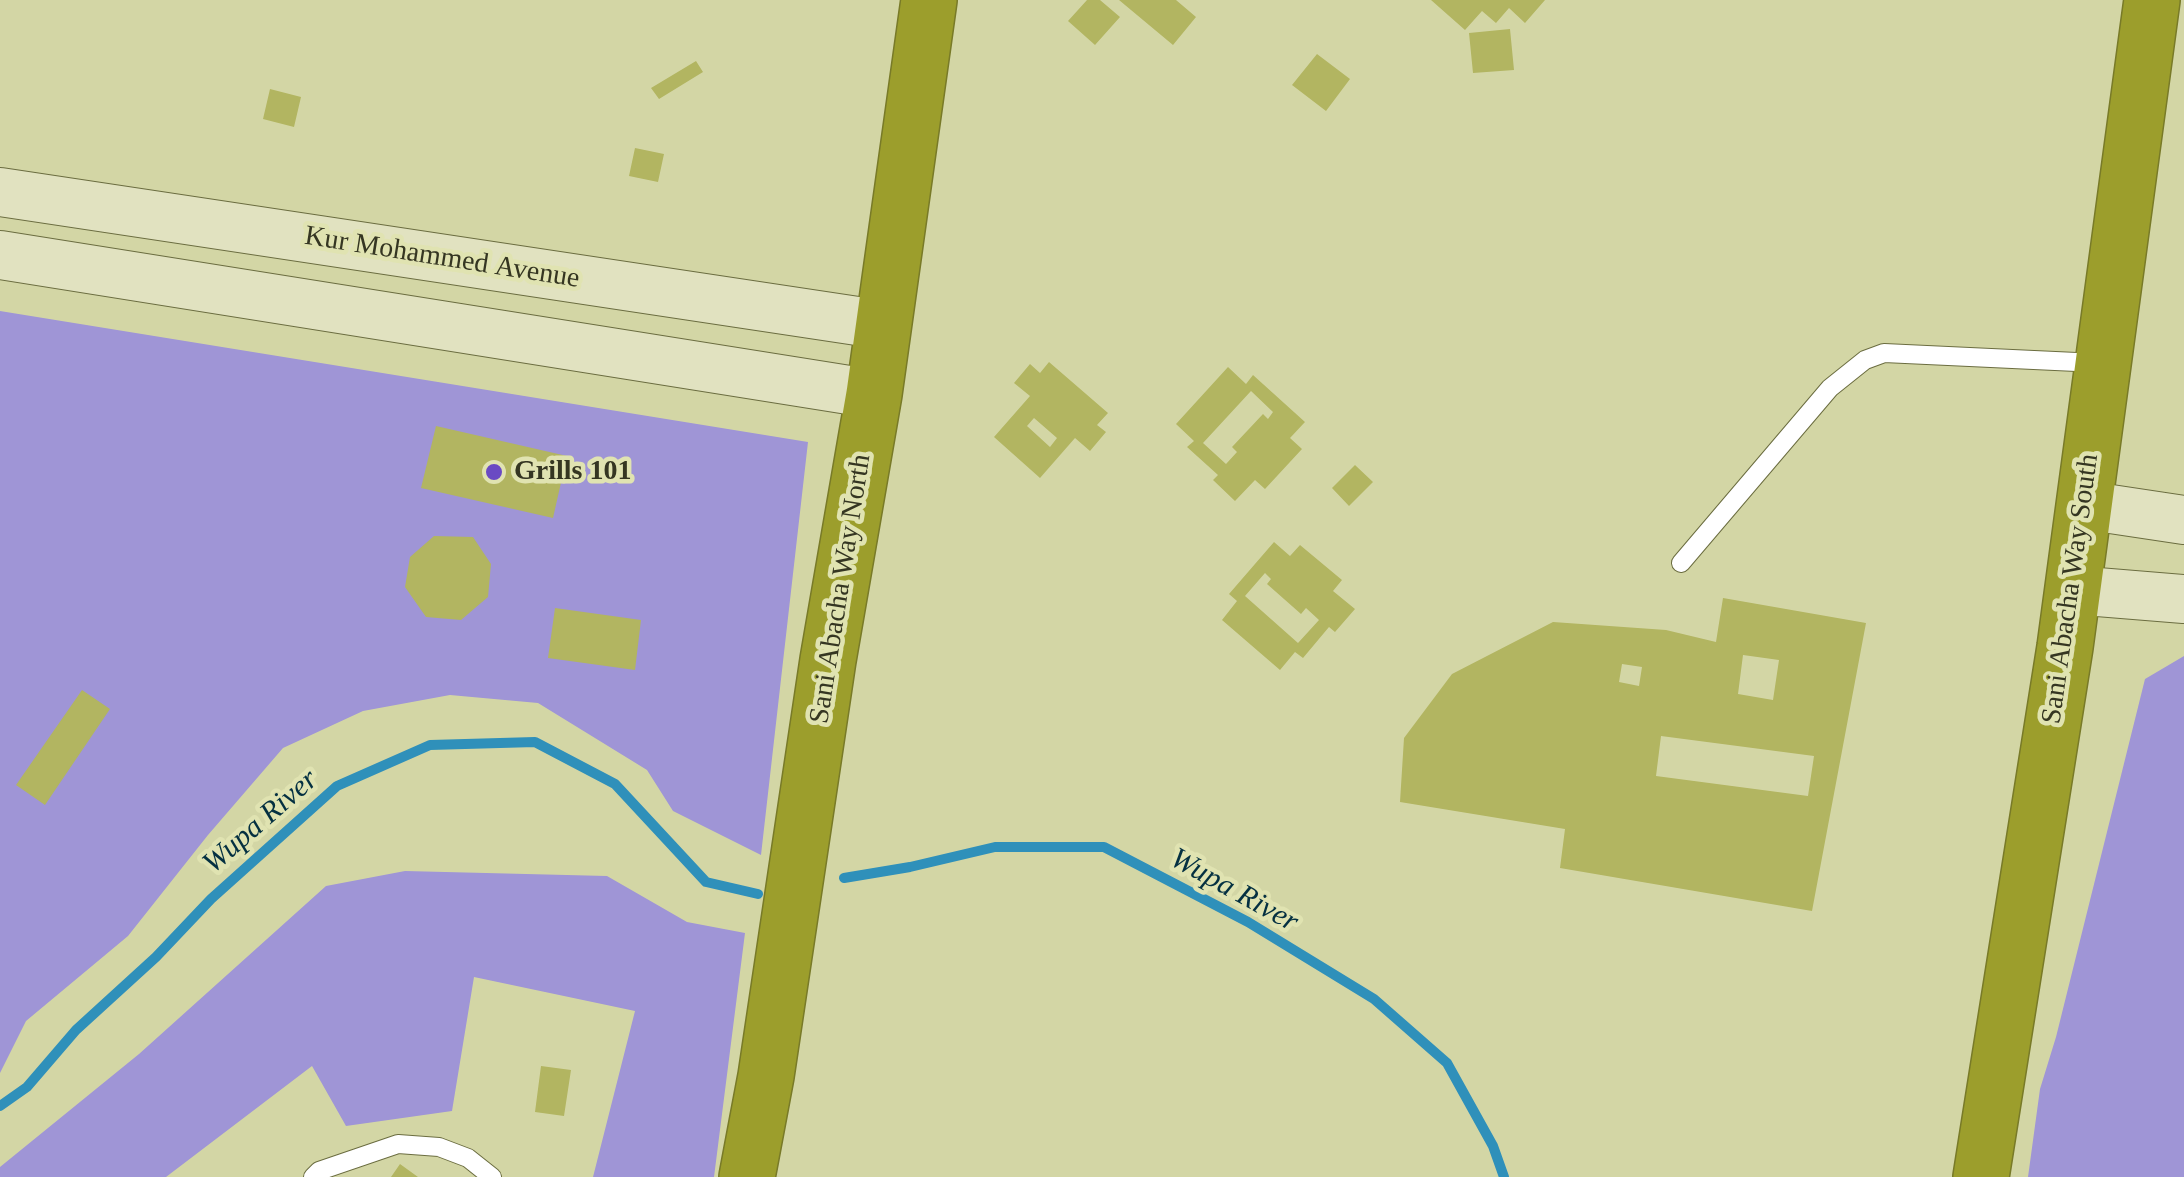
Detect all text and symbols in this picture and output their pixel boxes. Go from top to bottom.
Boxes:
street label: Kur Mohammed Avenue [302,220,582,296]
street label: Sani Abacha Way North [803,452,879,726]
street label: Sani Abacha Way South [2035,452,2107,726]
place label: Grills 101 [514,455,631,489]
marker: Grills 101 [483,461,505,483]
water label: Wupa River [196,762,326,882]
water label: Wupa River [1164,841,1304,941]

